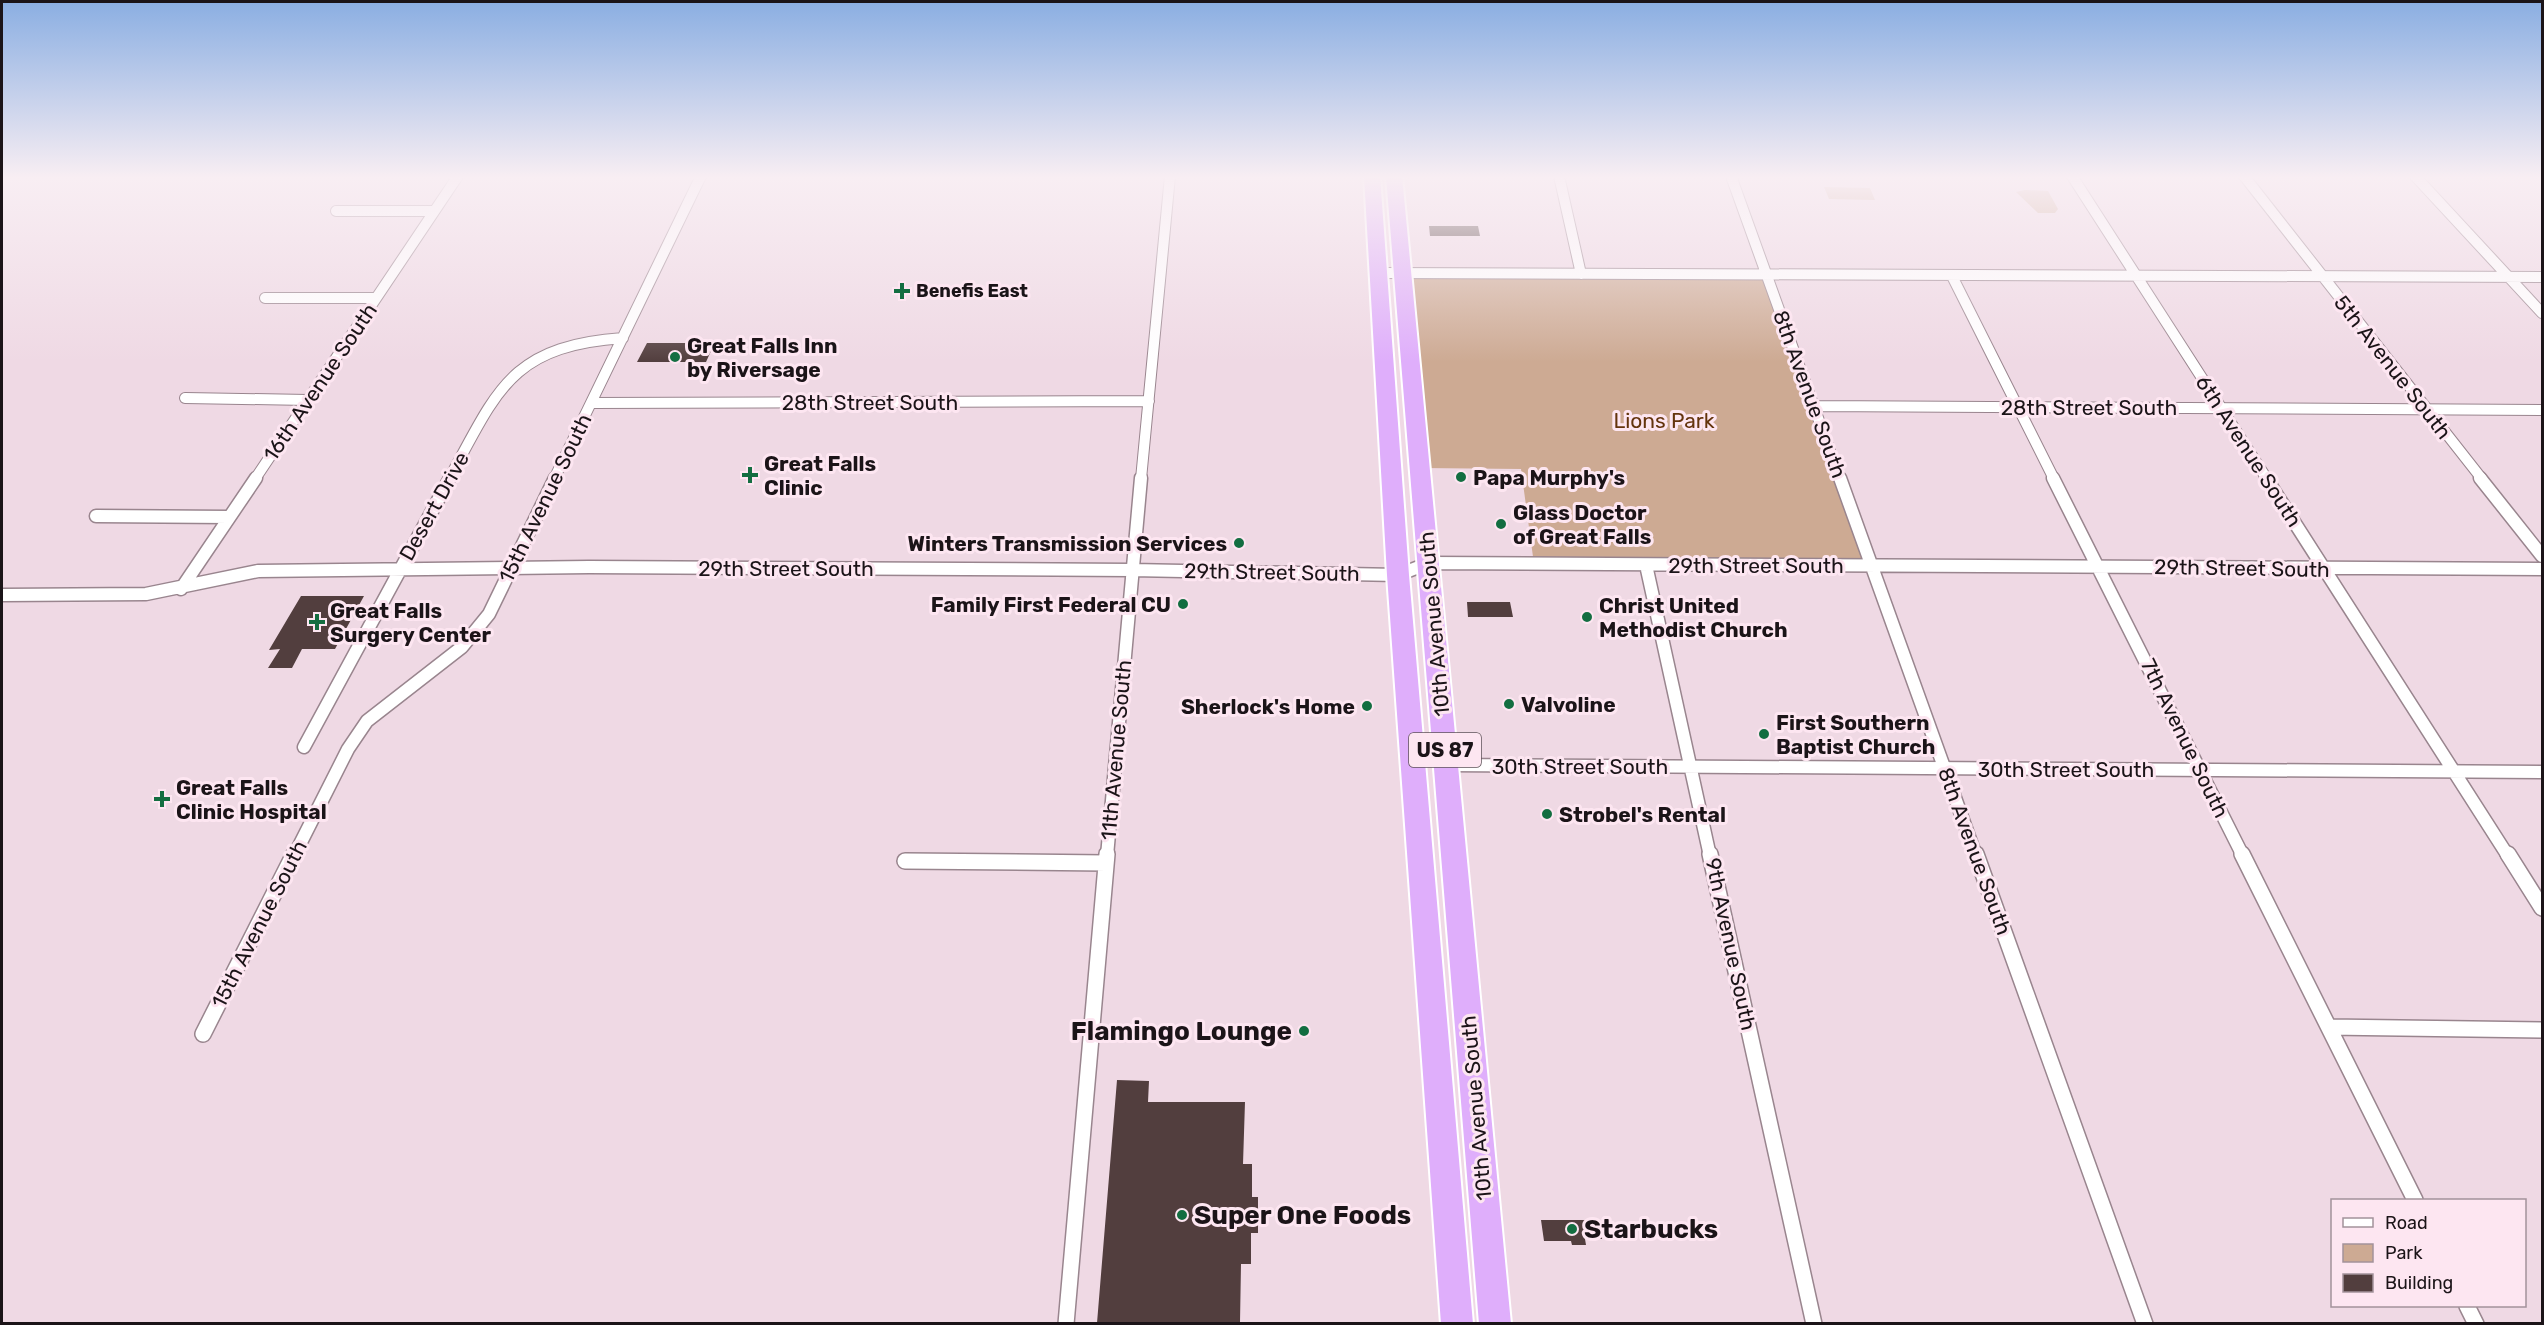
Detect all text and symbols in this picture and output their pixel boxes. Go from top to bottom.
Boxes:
place label: Benefis East [916,280,1028,302]
marker: Benefis East [893,282,911,300]
street label: 5th Avenue South [2329,290,2457,444]
street label: 16th Avenue South [258,298,382,466]
street label: 8th Avenue South [1768,307,1852,481]
place label: Great Falls Inn by Riversage [687,333,837,382]
marker: Great Falls Inn by Riversage [668,350,682,364]
street label: 6th Avenue South [2191,371,2307,531]
street label: 28th Street South [782,390,958,415]
street label: 28th Street South [2001,395,2177,420]
park label: Lions Park [1613,408,1715,433]
street label: 15th Avenue South [493,410,597,586]
street label: Desert Drive [394,447,474,565]
place label: Great Falls Clinic [764,451,876,500]
place label: Papa Murphy's [1473,465,1625,490]
marker: Great Falls Clinic [741,466,759,484]
marker: Papa Murphy's [1454,470,1468,484]
place label: Glass Doctor of Great Falls [1513,500,1651,549]
marker: Glass Doctor of Great Falls [1494,517,1508,531]
place label: Winters Transmission Services [908,531,1227,556]
street label: 10th Avenue South [1413,531,1455,717]
marker: Winters Transmission Services [1232,536,1246,550]
street label: 29th Street South [1668,553,1844,578]
street label: 29th Street South [2154,554,2330,582]
street label: 29th Street South [698,556,874,581]
street label: 29th Street South [1184,558,1360,586]
place label: Family First Federal CU [931,592,1171,617]
place label: Christ United Methodist Church [1599,593,1788,642]
marker: Family First Federal CU [1176,597,1190,611]
place label: Great Falls Surgery Center [330,598,492,647]
marker: Christ United Methodist Church [1580,610,1594,624]
marker: Great Falls Surgery Center [308,613,326,631]
street label: 7th Avenue South [2136,654,2234,822]
street label: 11th Avenue South [1096,659,1136,841]
place label: Valvoline [1521,692,1616,717]
place label: Sherlock's Home [1181,694,1355,719]
marker: Valvoline [1502,697,1516,711]
marker: Sherlock's Home [1360,699,1374,713]
place label: First Southern Baptist Church [1776,710,1935,759]
marker: First Southern Baptist Church [1757,727,1771,741]
road number: US 87 [1409,733,1481,767]
street label: 30th Street South [1492,754,1668,779]
street label: 30th Street South [1978,757,2154,782]
street label: 8th Avenue South [1933,764,2017,938]
place label: Great Falls Clinic Hospital [176,775,327,824]
marker: Great Falls Clinic Hospital [153,790,171,808]
place label: Strobel's Rental [1559,802,1726,827]
marker: Strobel's Rental [1540,807,1554,821]
street label: 15th Avenue South [206,836,312,1012]
street label: 9th Avenue South [1701,856,1761,1032]
street label: 10th Avenue South [1455,1015,1497,1201]
place label: Flamingo Lounge [1071,1016,1292,1047]
marker: Flamingo Lounge [1297,1024,1311,1038]
legend [2331,1199,2526,1307]
place label: Super One Foods [1194,1200,1411,1231]
marker: Super One Foods [1175,1208,1189,1222]
text: Road [2385,1212,2428,1234]
place label: Starbucks [1584,1214,1718,1245]
marker: Starbucks [1565,1222,1579,1236]
text: Park [2385,1242,2423,1264]
text: Building [2385,1272,2453,1294]

